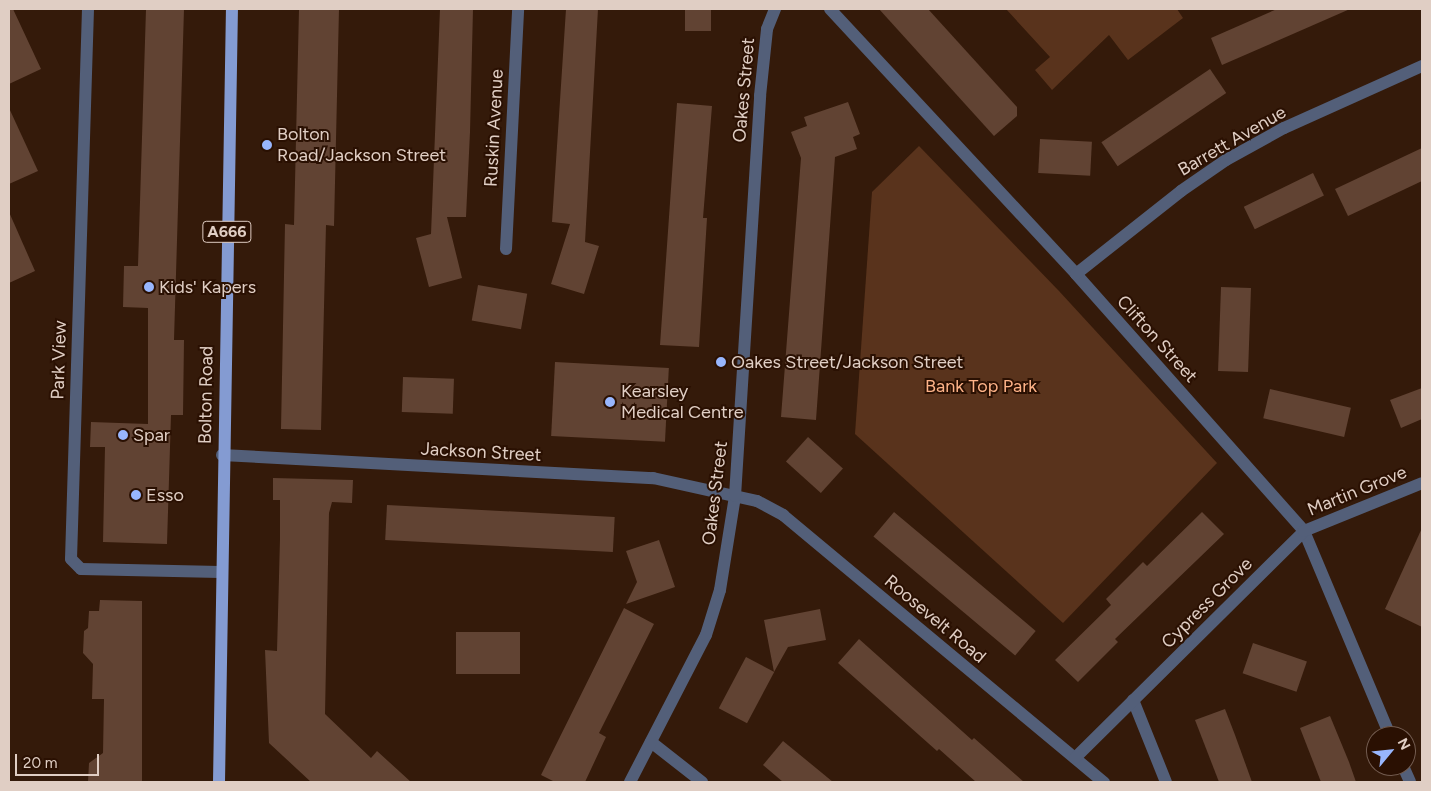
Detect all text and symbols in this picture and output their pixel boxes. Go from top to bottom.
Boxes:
street label: Oakes Street [729,37,759,143]
street label: Ruskin Avenue [480,69,508,187]
street label: Barrett Avenue [1174,101,1290,181]
place label: Bolton Road/Jackson Street [277,124,446,166]
marker: Bolton Road/Jackson Street [261,139,273,151]
road number: A666 [202,218,252,246]
place label: Kids' Kapers [159,276,256,298]
marker: Kids' Kapers [143,281,155,293]
street label: Clifton Street [1112,291,1202,387]
street label: Park View [47,320,71,400]
street label: Bolton Road [194,346,218,444]
place label: Oakes Street/Jackson Street [731,351,963,373]
marker: Oakes Street/Jackson Street [715,356,727,368]
park label: Bank Top Park [925,375,1037,397]
place label: Kearsley Medical Centre [621,381,744,424]
marker: Kearsley Medical Centre [603,395,617,409]
place label: Spar [133,424,170,446]
marker: Spar [117,429,129,441]
street label: Jackson Street [420,438,542,466]
street label: Oakes Street [698,440,732,546]
street label: Martin Grove [1304,461,1410,521]
place label: Esso [146,484,184,506]
marker: Esso [130,489,142,501]
street label: Cypress Grove [1157,553,1257,653]
street label: Roosevelt Road [880,570,990,668]
north arrow [1366,726,1416,776]
text: N [1394,735,1414,753]
scale bar [18,744,101,776]
text: 20 m [23,754,57,772]

